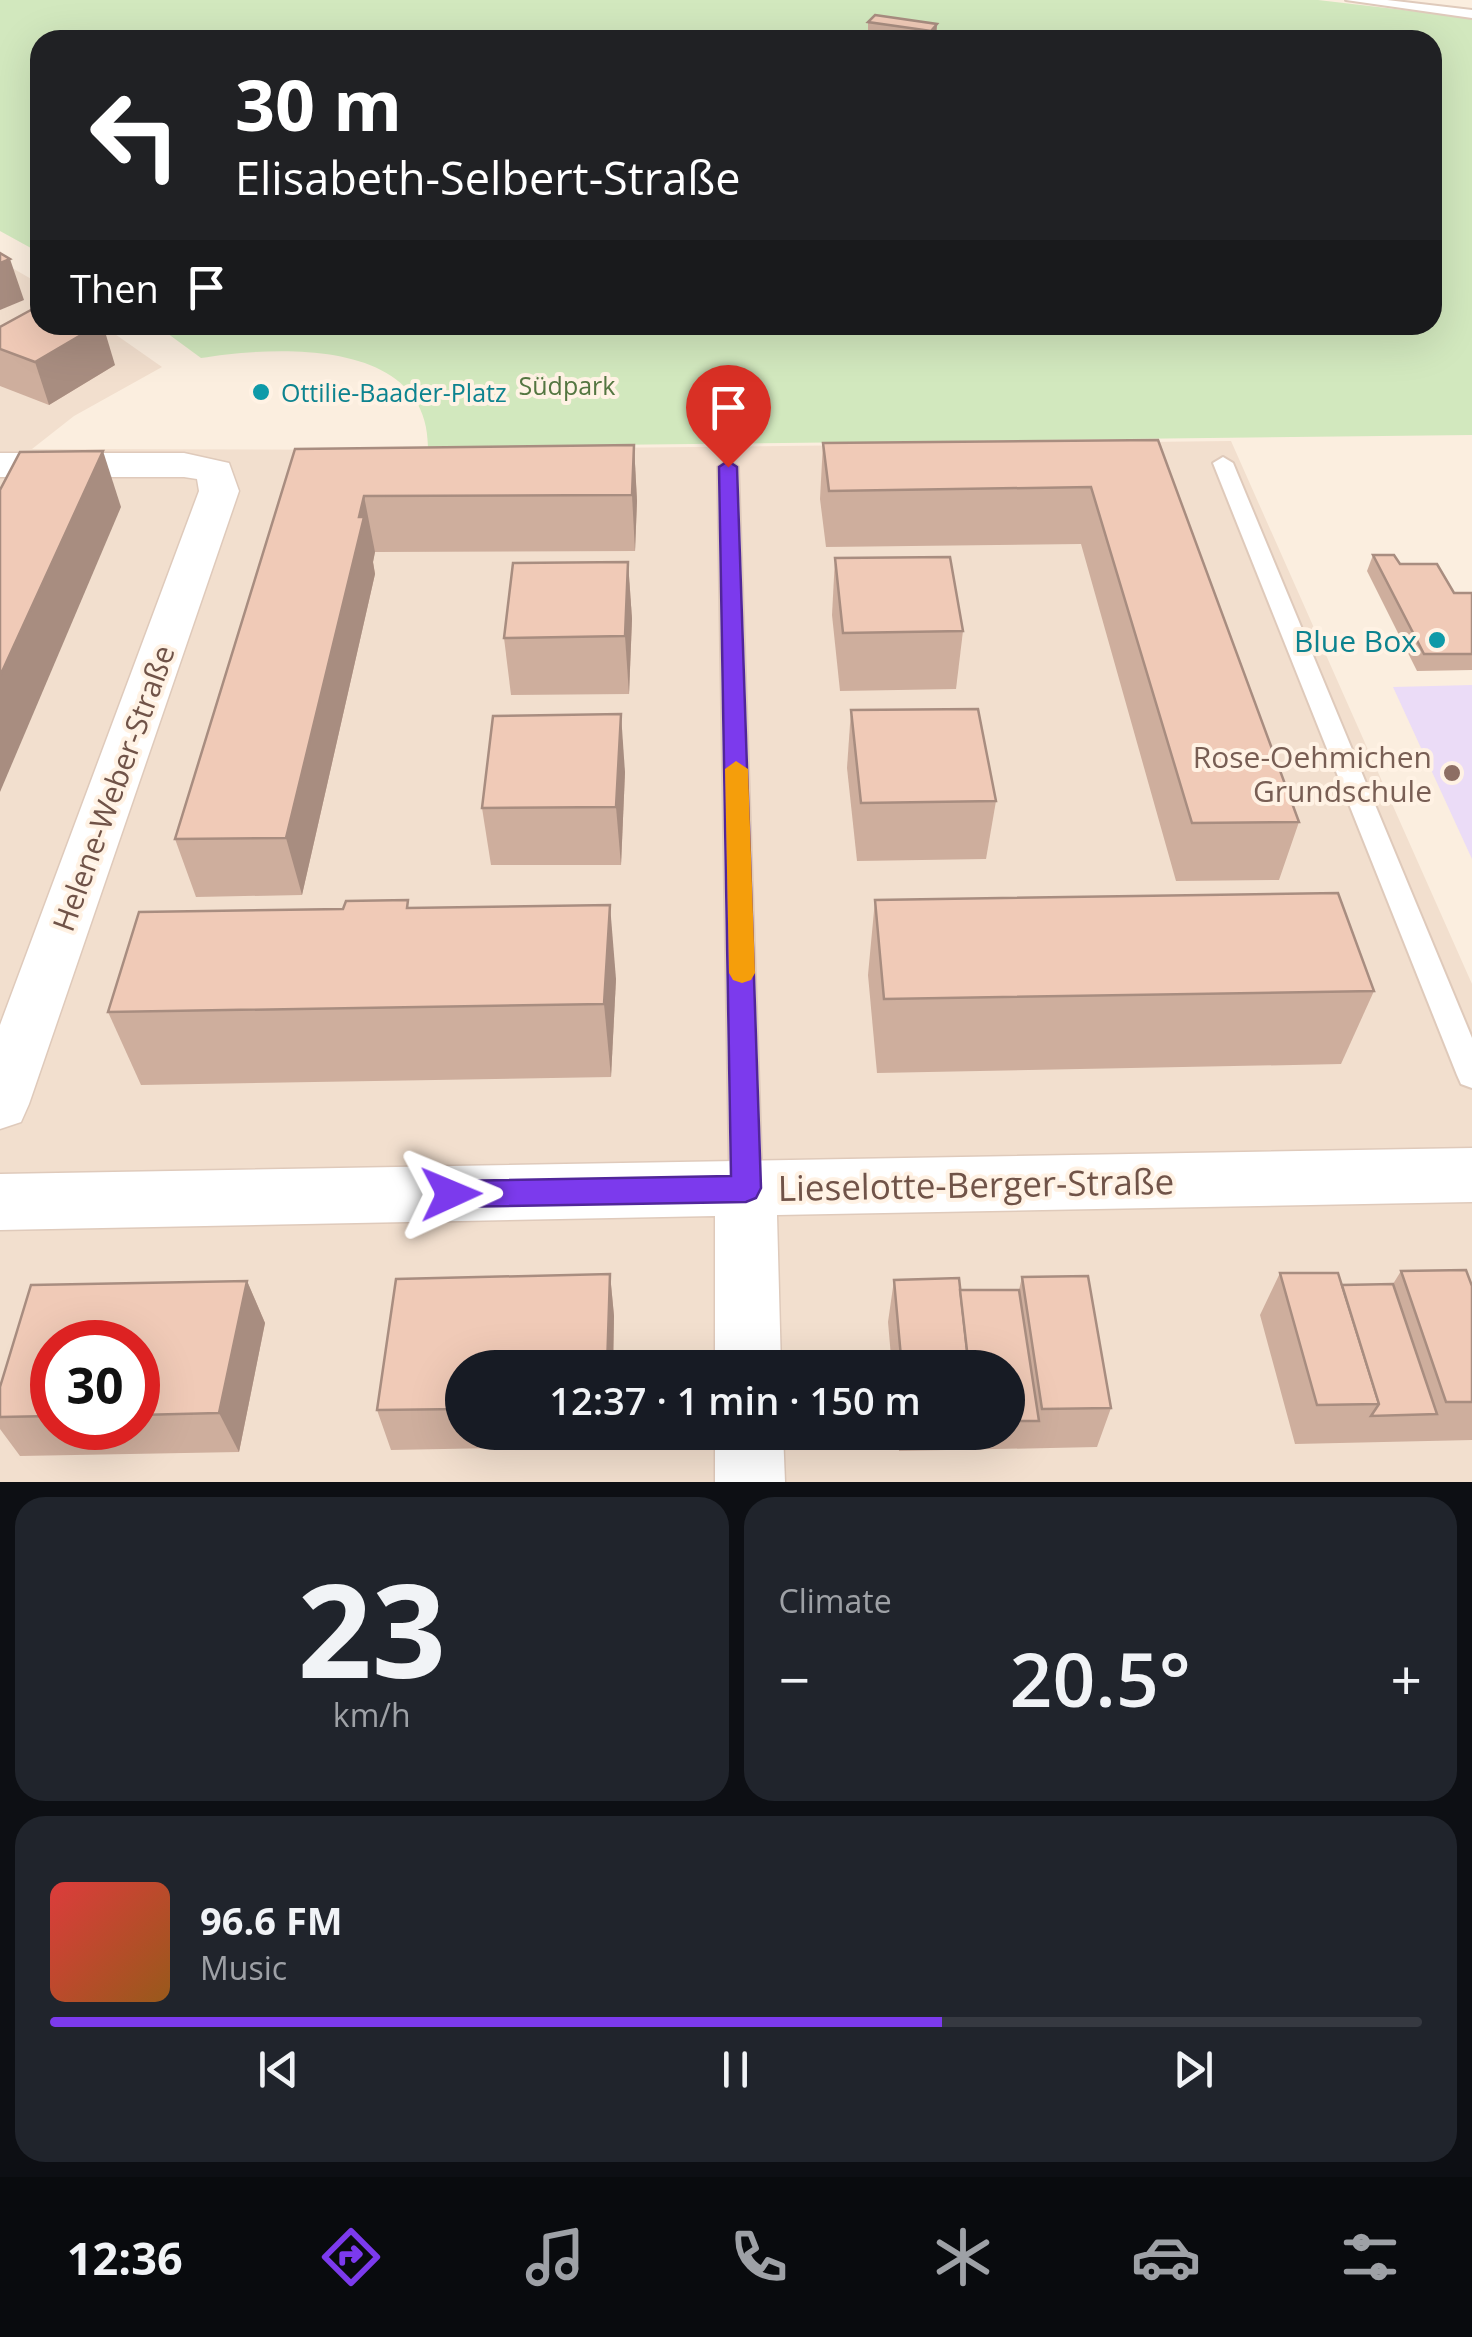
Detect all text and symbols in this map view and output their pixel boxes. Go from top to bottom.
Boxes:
text: 30 m [235,56,402,152]
icon: left [70,70,200,200]
text: Elisabeth-Selbert-Straße [235,147,741,208]
icon: arrive [179,260,234,315]
text: Then [70,262,159,314]
pin [686,365,771,468]
park label: Südpark [519,368,615,402]
place label: Ottilie-Baader-Platz [281,375,507,409]
icon: arrive [701,380,756,435]
marker: Ottilie-Baader-Platz [250,381,272,403]
place label: Blue Box [1294,620,1417,661]
marker: Blue Box [1426,629,1448,651]
street label: Helene-Weber-Straße [42,639,184,937]
place label: Rose-Oehmichen Grundschule [1193,736,1432,811]
marker: Rose-Oehmichen Grundschule [1441,762,1463,784]
position arrow [399,1142,503,1246]
street label: Lieselotte-Berger-Straße [777,1157,1175,1211]
speed limit sign: 30 [30,1320,160,1450]
text: 12:37 · 1 min · 150 m [549,1374,921,1426]
text: 23 [297,1539,446,1716]
text: Climate [779,1579,892,1622]
text: 20.5° [1010,1627,1191,1729]
text: − [779,1641,810,1716]
text: + [1391,1641,1422,1716]
text: km/h [333,1693,411,1736]
text: 96.6 FM [200,1894,343,1946]
text: Music [200,1946,287,1989]
icon: previous [251,2042,306,2097]
icon: pause [708,2042,763,2097]
icon: next [1166,2042,1221,2097]
icon: directions [316,2222,386,2292]
icon: music [520,2222,590,2292]
icon: phone [724,2222,794,2292]
icon: climate [928,2222,998,2292]
icon: car [1131,2222,1201,2292]
icon: filters [1335,2222,1405,2292]
text: 12:36 [67,2227,183,2288]

